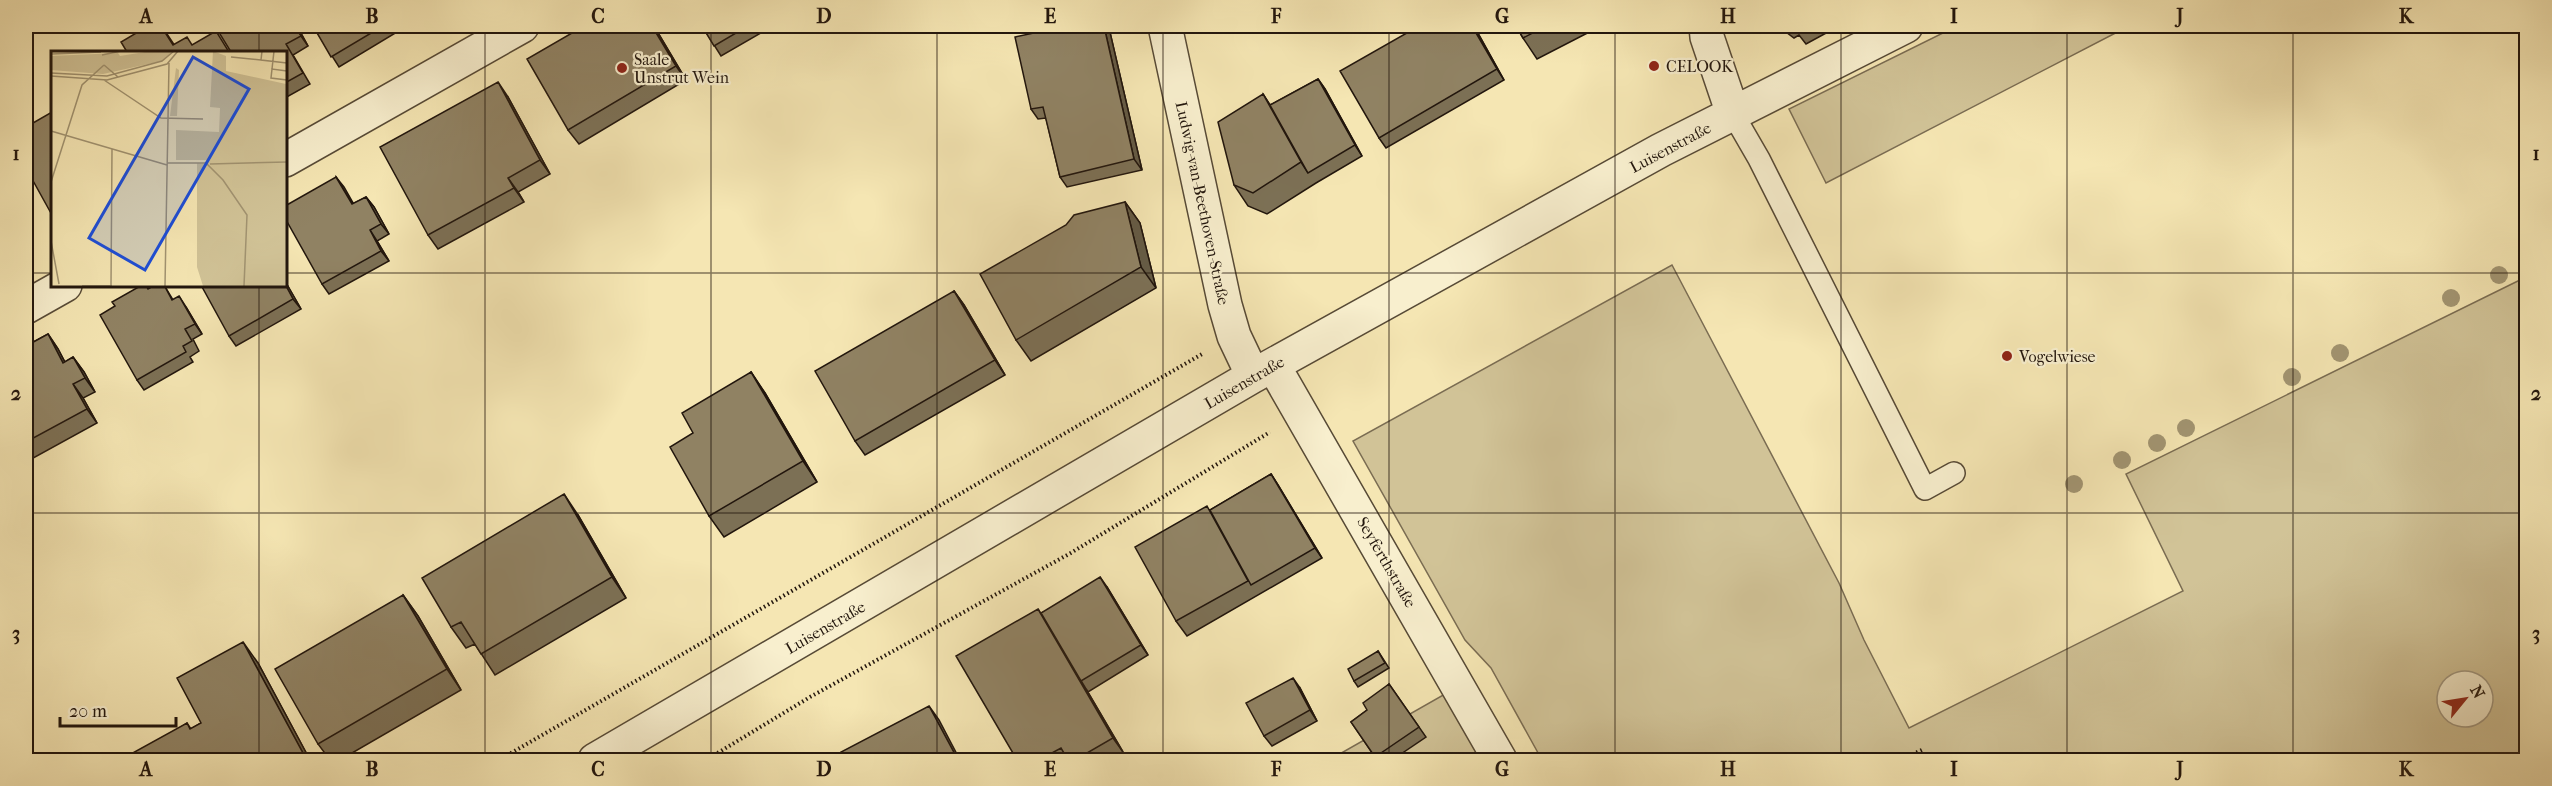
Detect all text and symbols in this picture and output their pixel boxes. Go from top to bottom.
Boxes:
text: A [138,5,154,28]
text: B [365,5,379,28]
text: C [591,5,605,28]
text: D [816,5,832,28]
text: E [1044,5,1056,28]
text: F [1270,5,1282,28]
text: G [1495,5,1509,28]
text: H [1720,5,1736,28]
text: I [1950,5,1958,28]
text: J [2174,5,2184,28]
text: K [2399,5,2415,28]
place label: Saale Unstrut Wein [634,50,730,87]
inset map [51,51,286,286]
place label: CELOOK [1666,57,1734,76]
marker: CELOOK [1647,59,1661,73]
marker: Saale Unstrut Wein [615,61,629,75]
street label: Ludwig-van-Beethoven-Straße [1172,100,1233,307]
street label: Luisenstraße [1626,118,1714,177]
text: 1 [12,142,20,165]
text: 1 [2532,142,2540,165]
place label: Vogelwiese [2018,347,2096,366]
marker: Vogelwiese [2000,349,2014,363]
street label: Luisenstraße [1201,352,1288,413]
text: 2 [11,382,21,405]
text: 2 [2531,382,2541,405]
street label: Seyferthstraße [1353,514,1420,611]
street label: Luisenstraße [782,597,869,658]
text: 3 [12,622,20,645]
text: 3 [2532,622,2540,645]
north arrow [2435,669,2495,729]
text: N [2466,682,2489,703]
scale bar [60,690,176,728]
text: 20 m [69,701,107,722]
text: A [138,758,154,781]
text: B [365,758,379,781]
text: C [591,758,605,781]
text: D [816,758,832,781]
text: E [1044,758,1056,781]
text: F [1270,758,1282,781]
text: G [1495,758,1509,781]
text: H [1720,758,1736,781]
text: I [1950,758,1958,781]
text: J [2174,758,2184,781]
text: K [2399,758,2415,781]

